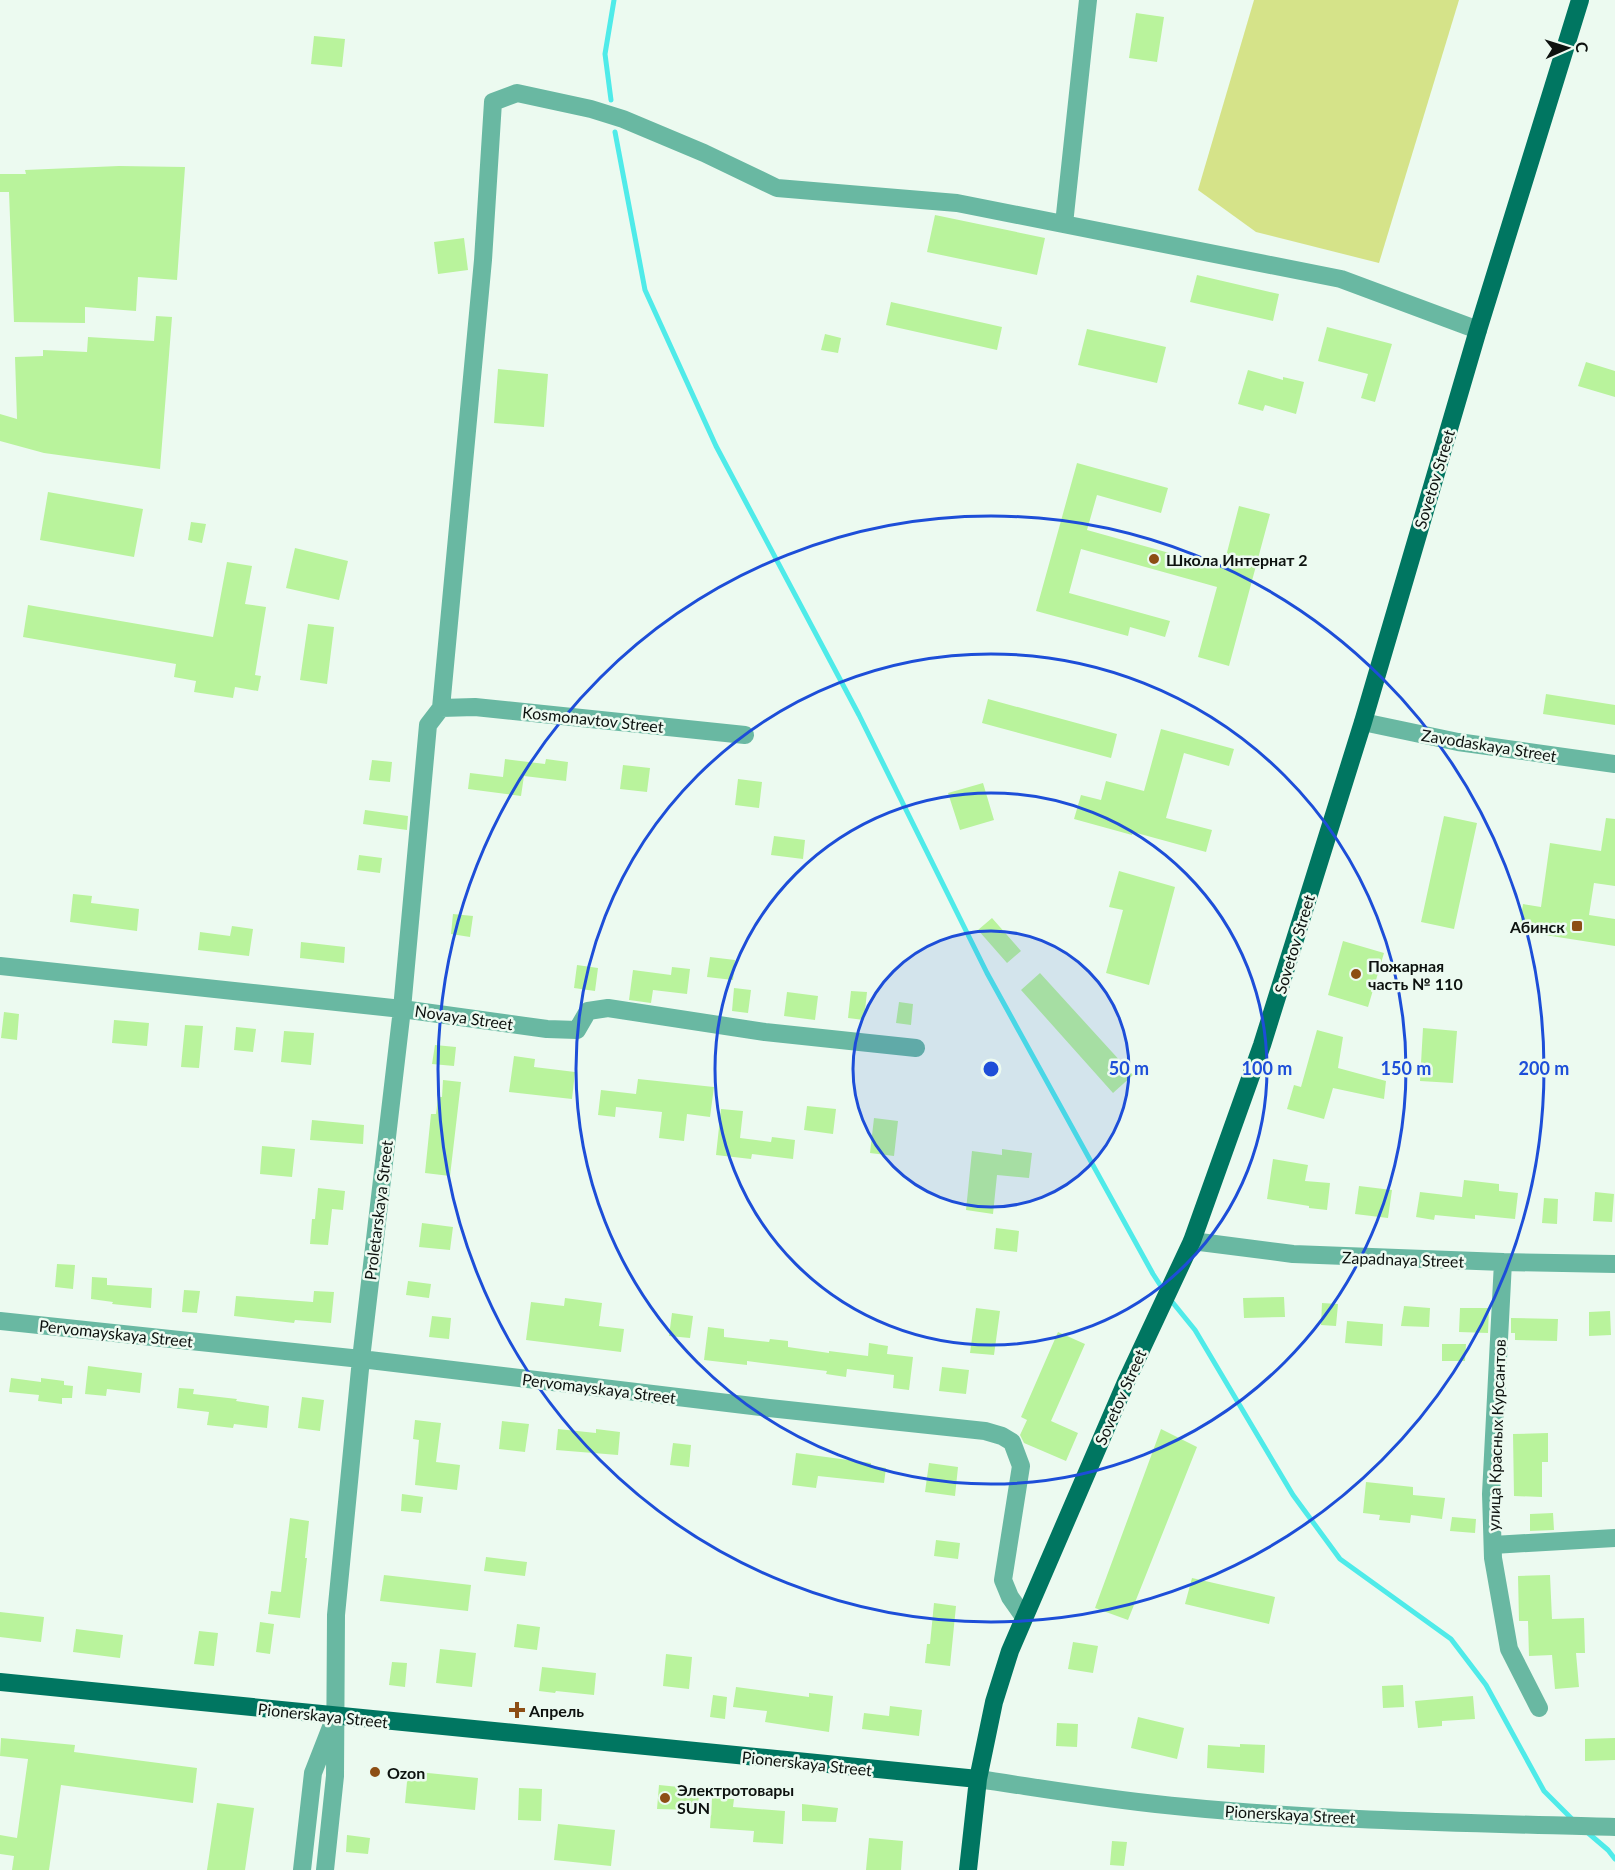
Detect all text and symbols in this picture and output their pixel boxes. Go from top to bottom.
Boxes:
north arrow [1537,18,1597,78]
text: С [1573,41,1592,53]
street label: Sovetov Street [1410,427,1458,531]
place label: Школа Интернат 2 [1166,550,1308,569]
marker: Школа Интернат 2 [1147,552,1161,566]
street label: Kosmonavtov Street [521,702,665,736]
street label: Zavodaskaya Street [1420,725,1558,765]
street label: Sovetov Street [1270,892,1318,996]
place label: Абинск [1509,917,1565,936]
marker: Абинск [1570,919,1584,933]
place label: Пожарная часть № 110 [1368,956,1463,993]
marker: Пожарная часть № 110 [1349,967,1363,981]
street label: Novaya Street [414,1001,515,1033]
text: 50 m [1109,1057,1149,1079]
text: 100 m [1242,1057,1292,1079]
text: 150 m [1381,1057,1431,1079]
text: 200 m [1519,1057,1569,1079]
centre of rings [981,1059,1001,1079]
street label: Proletarskaya Street [360,1139,396,1281]
street label: Zapadnaya Street [1342,1247,1465,1271]
street label: Pervomayskaya Street [38,1315,194,1351]
street label: улица Красных Курсантов [1483,1339,1509,1531]
street label: Sovetov Street [1090,1346,1150,1448]
street label: Pervomayskaya Street [521,1369,677,1407]
street label: Pionerskaya Street [257,1699,389,1731]
place label: Апрель [528,1701,584,1720]
marker: Апрель [510,1703,524,1717]
street label: Pionerskaya Street [741,1747,873,1779]
place label: Ozon [387,1763,425,1782]
marker: Ozon [368,1765,382,1779]
place label: Электротовары SUN [677,1780,794,1817]
marker: Электротовары SUN [658,1791,672,1805]
street label: Pionerskaya Street [1224,1801,1356,1827]

